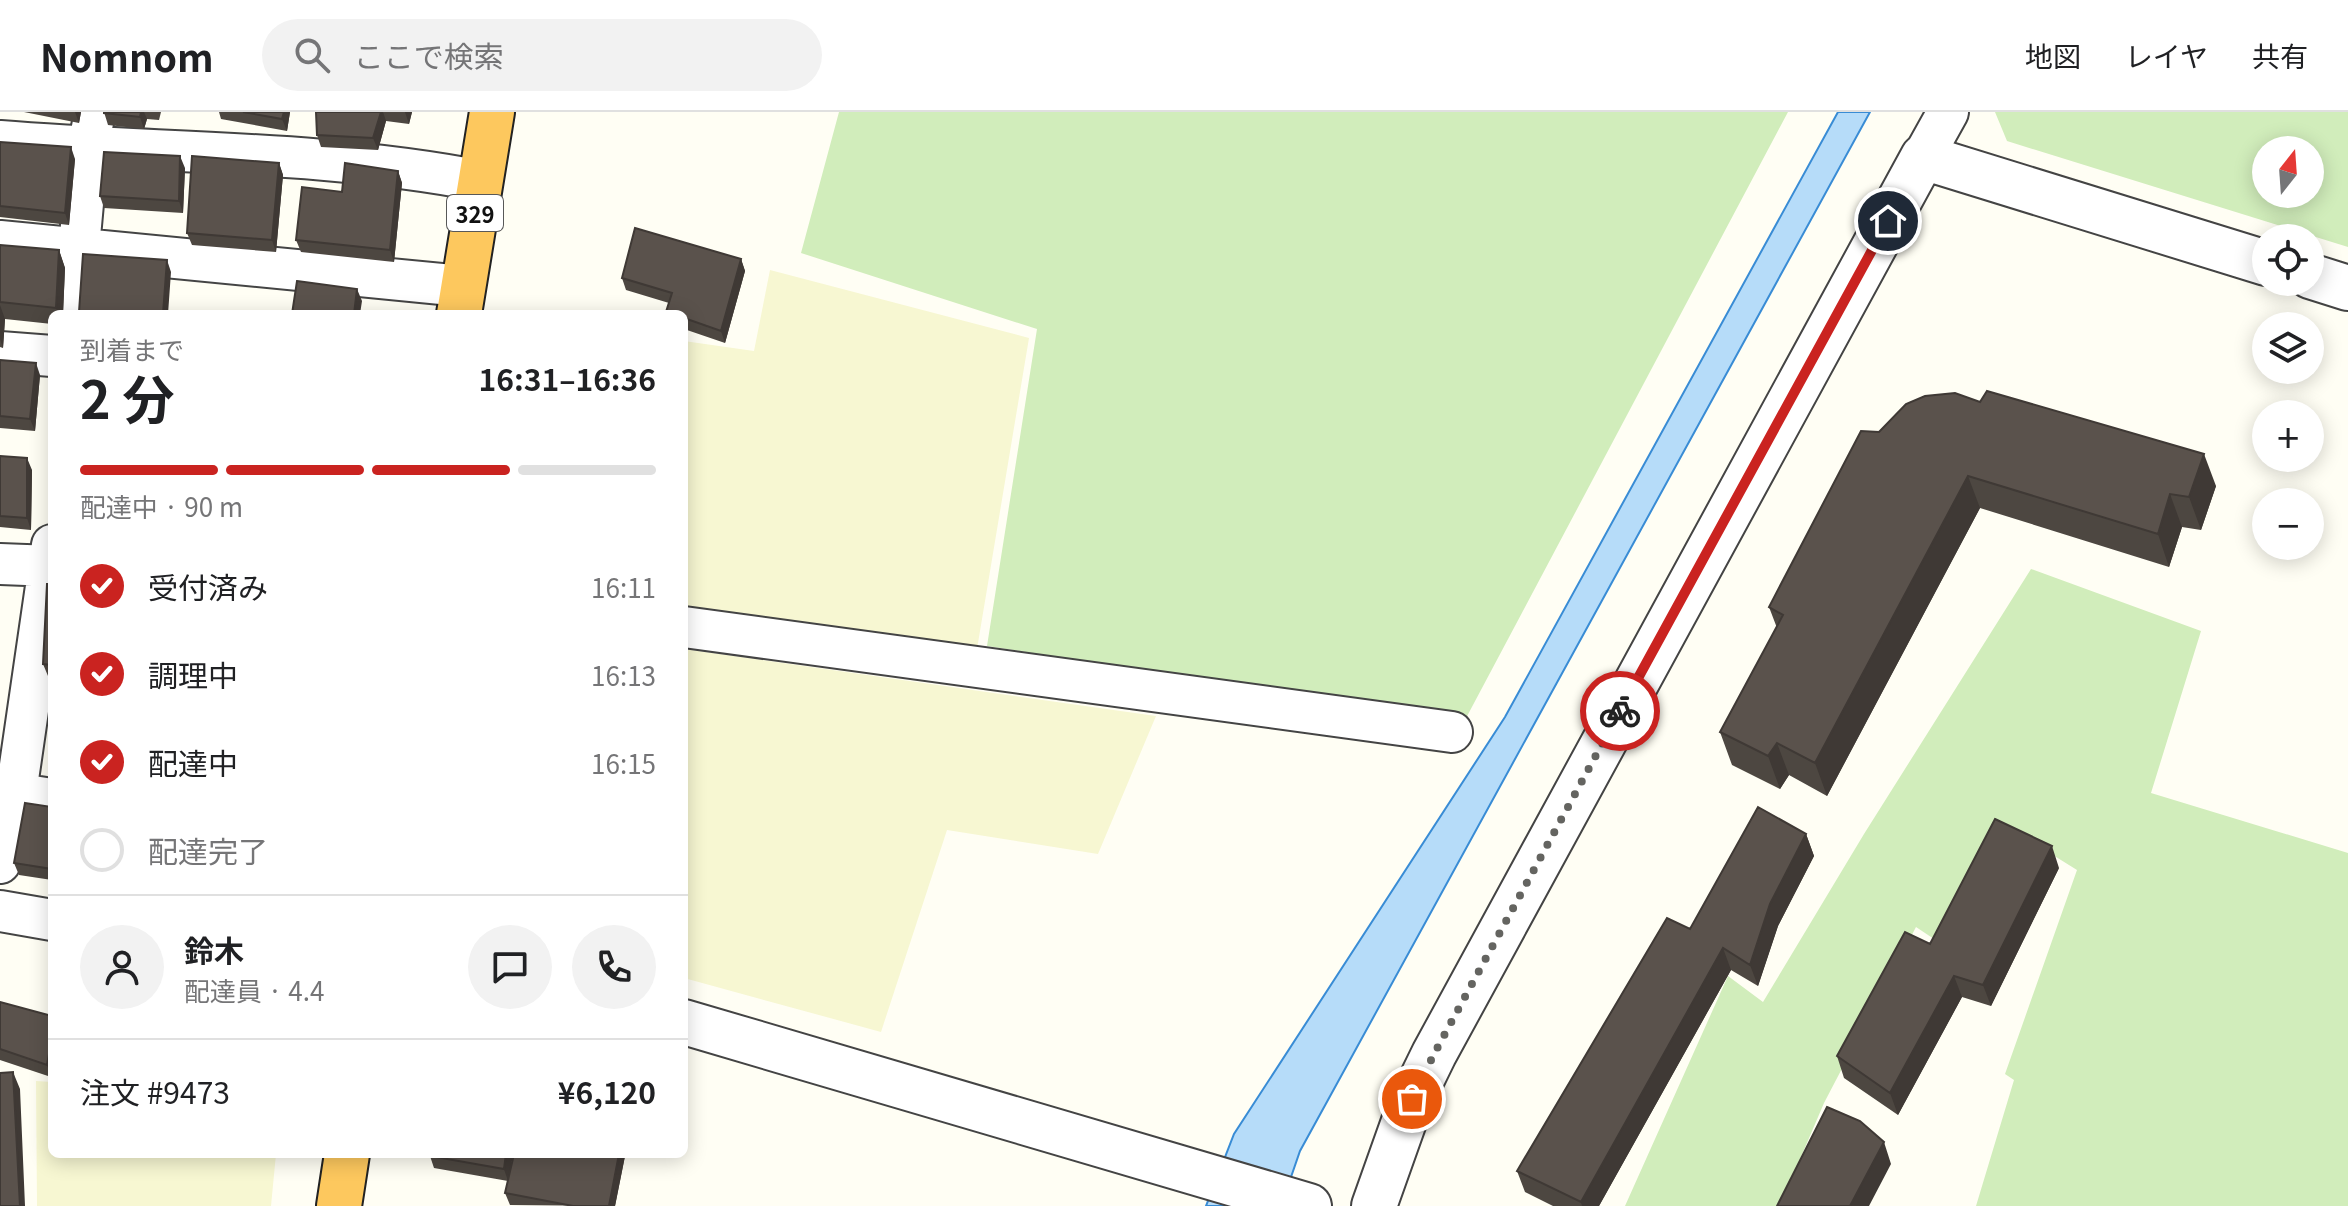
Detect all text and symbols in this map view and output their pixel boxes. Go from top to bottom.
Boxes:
search box [262,19,822,91]
text: Nomnom [40,28,214,83]
icon: search [290,33,334,77]
text: ここで検索 [354,33,504,77]
text: 地図 [2025,35,2081,75]
text: レイヤ [2125,35,2208,75]
text: 共有 [2252,35,2308,75]
north arrow [2252,136,2324,208]
map controls [2252,136,2324,560]
pin [1854,187,1922,255]
road number: 329 [447,195,503,231]
icon: home [1866,199,1910,243]
button: locate [2252,224,2324,296]
button: layers [2252,312,2324,384]
text: 到着まで [80,330,184,367]
text: 16:31–16:36 [479,356,656,400]
text: 2 分 [80,359,174,434]
button: + [2252,400,2324,472]
text: 配達中 · 90 m [80,487,243,524]
button: − [2252,488,2324,560]
icon: check [80,564,124,608]
text: 受付済み [148,564,268,608]
text: 16:11 [591,568,656,605]
icon: check [80,652,124,696]
text: 調理中 [148,652,238,696]
text: 16:13 [591,656,656,693]
courier [1580,671,1660,751]
icon: bike [1598,689,1642,733]
icon: check [80,740,124,784]
text: 配達中 [148,740,238,784]
text: 16:15 [591,744,656,781]
text: 配達完了 [148,828,268,872]
button: person [80,925,164,1009]
button: chat [468,925,552,1009]
button: phone [572,925,656,1009]
text: 鈴木 [184,927,244,971]
text: 配達員 · 4.4 [184,971,324,1008]
pin [1378,1065,1446,1133]
text: 注文 #9473 [80,1069,230,1113]
text: ¥6,120 [558,1069,656,1113]
icon: bag [1390,1077,1434,1121]

